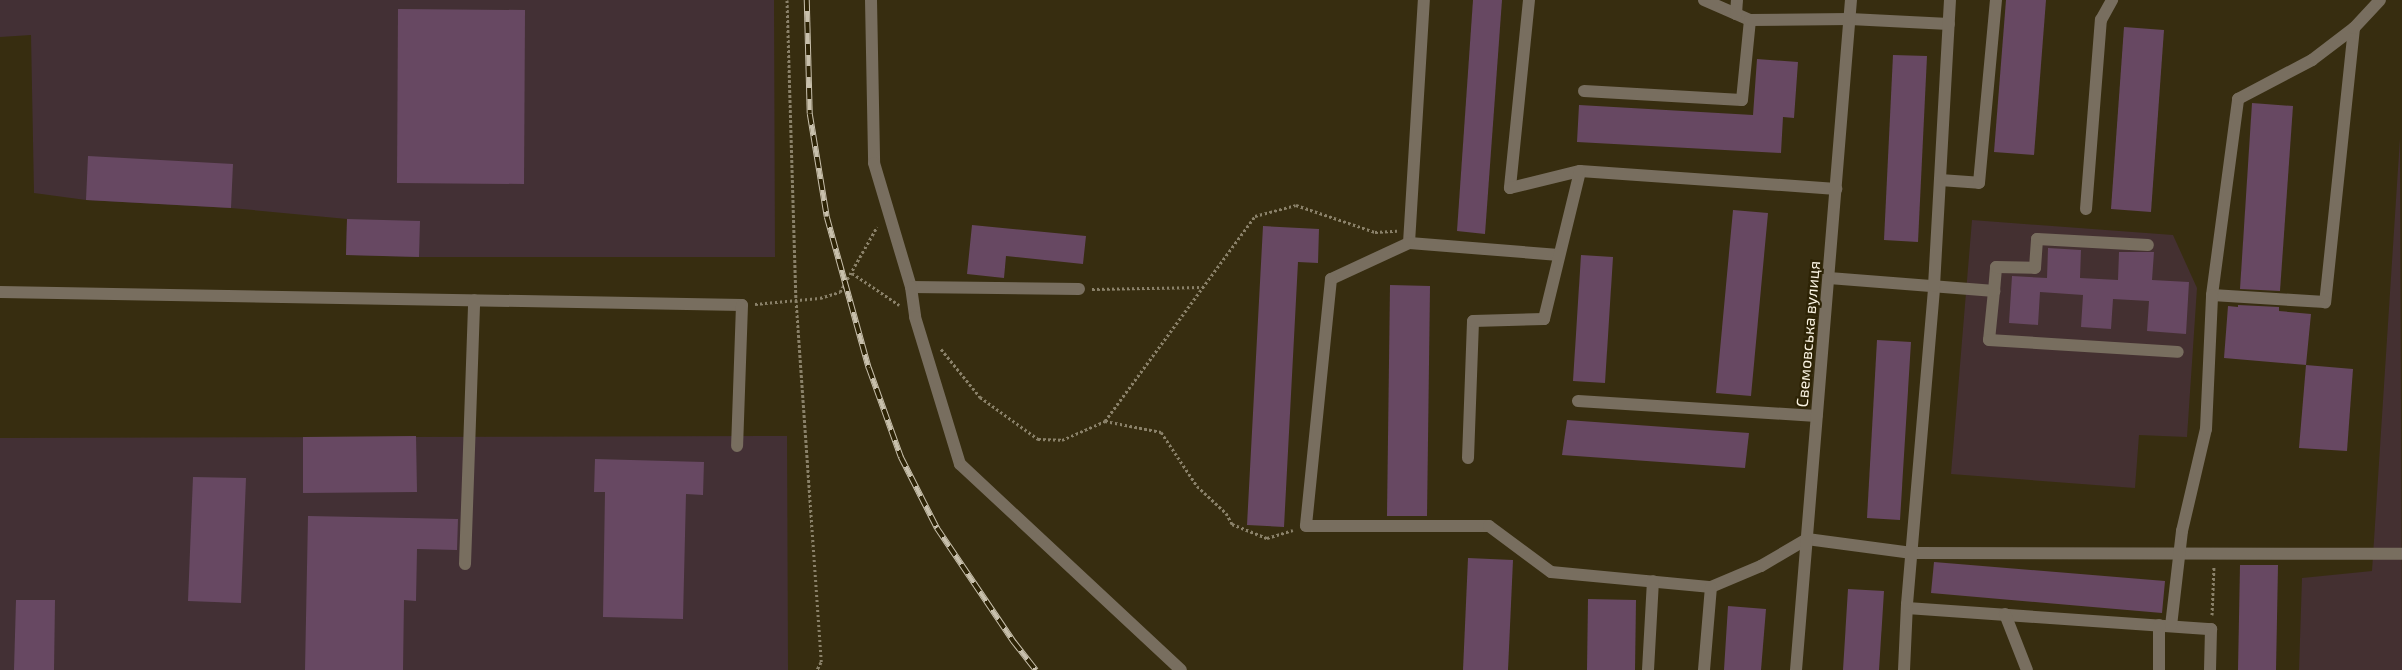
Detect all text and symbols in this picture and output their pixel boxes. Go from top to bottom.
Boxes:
street label: Свемовська вулиця [1792,260,1824,408]

